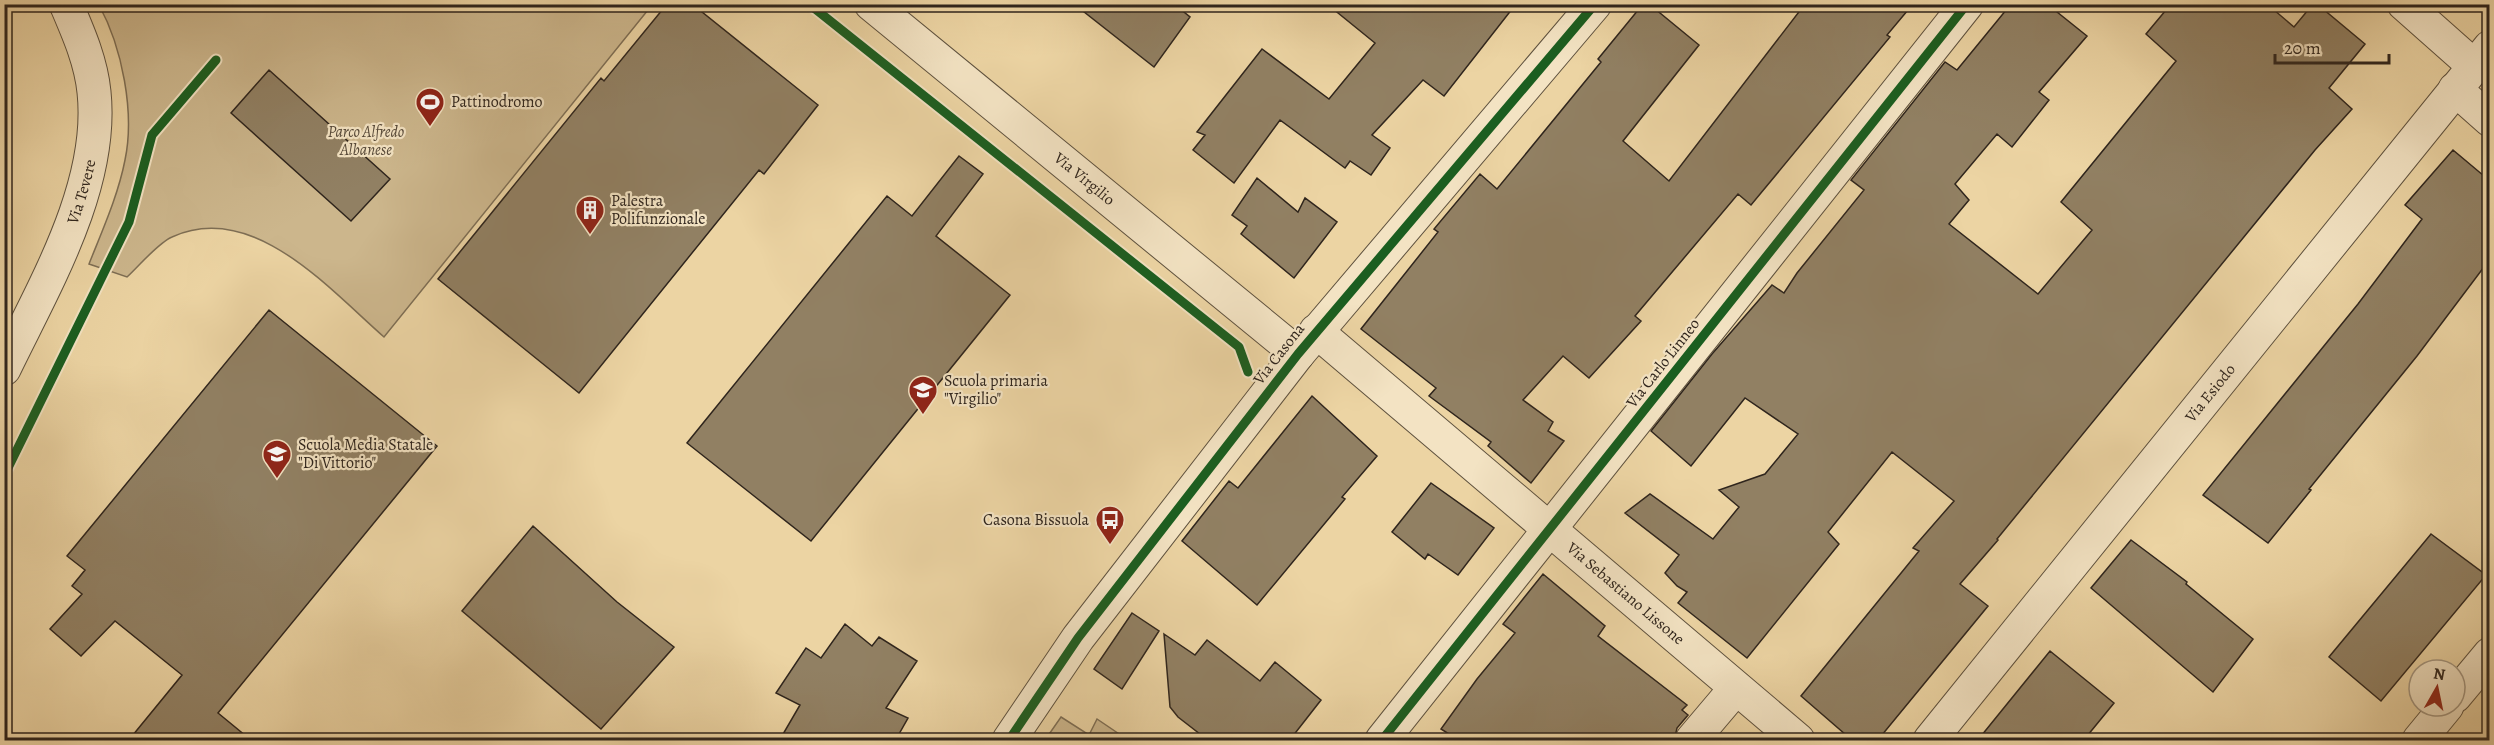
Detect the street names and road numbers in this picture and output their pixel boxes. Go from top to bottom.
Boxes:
street label: Via Virgilio [1048,147,1120,211]
street label: Via Tevere [61,157,101,228]
street label: Via Carlo Linneo [1620,314,1705,413]
street label: Via Casona [1247,318,1310,390]
street label: Via Esiodo [2179,359,2241,428]
street label: Via Sebastiano Lissone [1561,537,1689,650]

